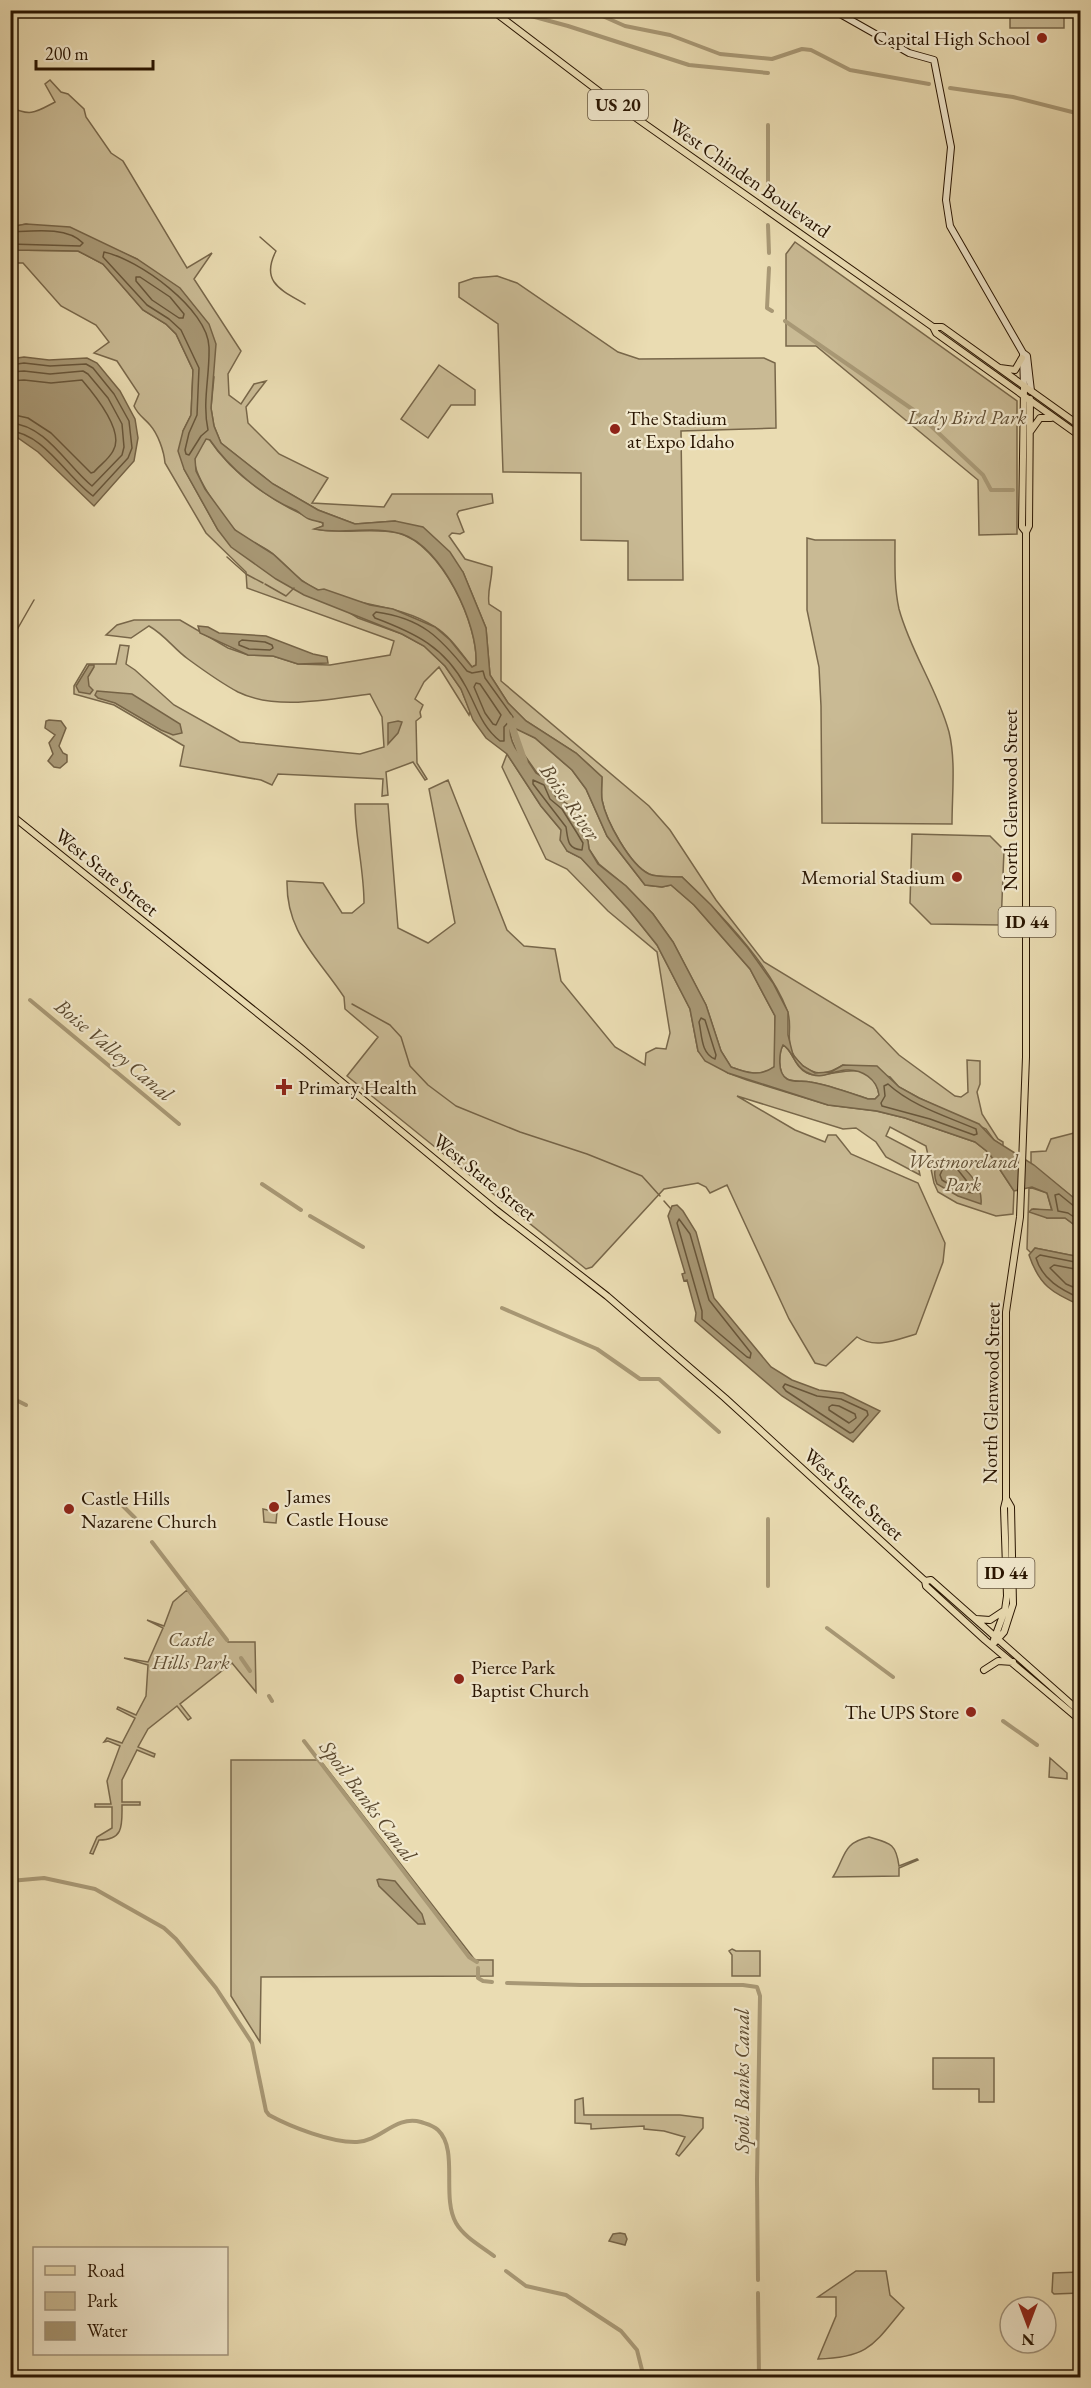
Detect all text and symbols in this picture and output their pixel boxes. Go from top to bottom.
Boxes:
place label: Capital High School [873,25,1030,51]
marker: Capital High School [1035,31,1049,45]
scale bar [36,33,153,71]
text: 200 m [45,42,89,65]
road number: US 20 [588,90,648,120]
street label: West Chinden Boulevard [664,112,837,244]
park label: Lady Bird Park [906,404,1027,430]
place label: The Stadium at Expo Idaho [627,405,735,454]
marker: The Stadium at Expo Idaho [608,422,622,436]
street label: North Glenwood Street [997,709,1023,891]
water label: Boise River [534,757,607,846]
street label: West State Street [50,822,165,922]
place label: Memorial Stadium [801,864,945,890]
marker: Memorial Stadium [950,870,964,884]
road number: ID 44 [998,907,1056,937]
water label: Boise Valley Canal [49,992,180,1108]
place label: Primary Health [298,1074,417,1100]
marker: Primary Health [275,1078,293,1096]
street label: West State Street [428,1127,543,1227]
park label: Westmoreland Park [908,1148,1019,1197]
street label: North Glenwood Street [976,1301,1006,1484]
street label: West State Street [798,1442,910,1546]
place label: James Castle House [284,1483,389,1532]
place label: Castle Hills Nazarene Church [81,1485,217,1534]
marker: James Castle House [267,1500,281,1514]
marker: Castle Hills Nazarene Church [62,1502,76,1516]
road number: ID 44 [978,1558,1034,1588]
park label: Castle Hills Park [151,1626,230,1675]
place label: Pierce Park Baptist Church [471,1654,589,1703]
marker: Pierce Park Baptist Church [452,1672,466,1686]
place label: The UPS Store [844,1699,959,1725]
marker: The UPS Store [964,1705,978,1719]
water label: Spoil Banks Canal [313,1734,423,1868]
water label: Spoil Banks Canal [728,2007,755,2155]
legend [33,2247,228,2355]
text: Road [87,2259,126,2282]
text: Park [87,2289,118,2312]
north arrow [998,2295,1058,2355]
text: Water [87,2319,128,2342]
text: N [1021,2329,1034,2350]

